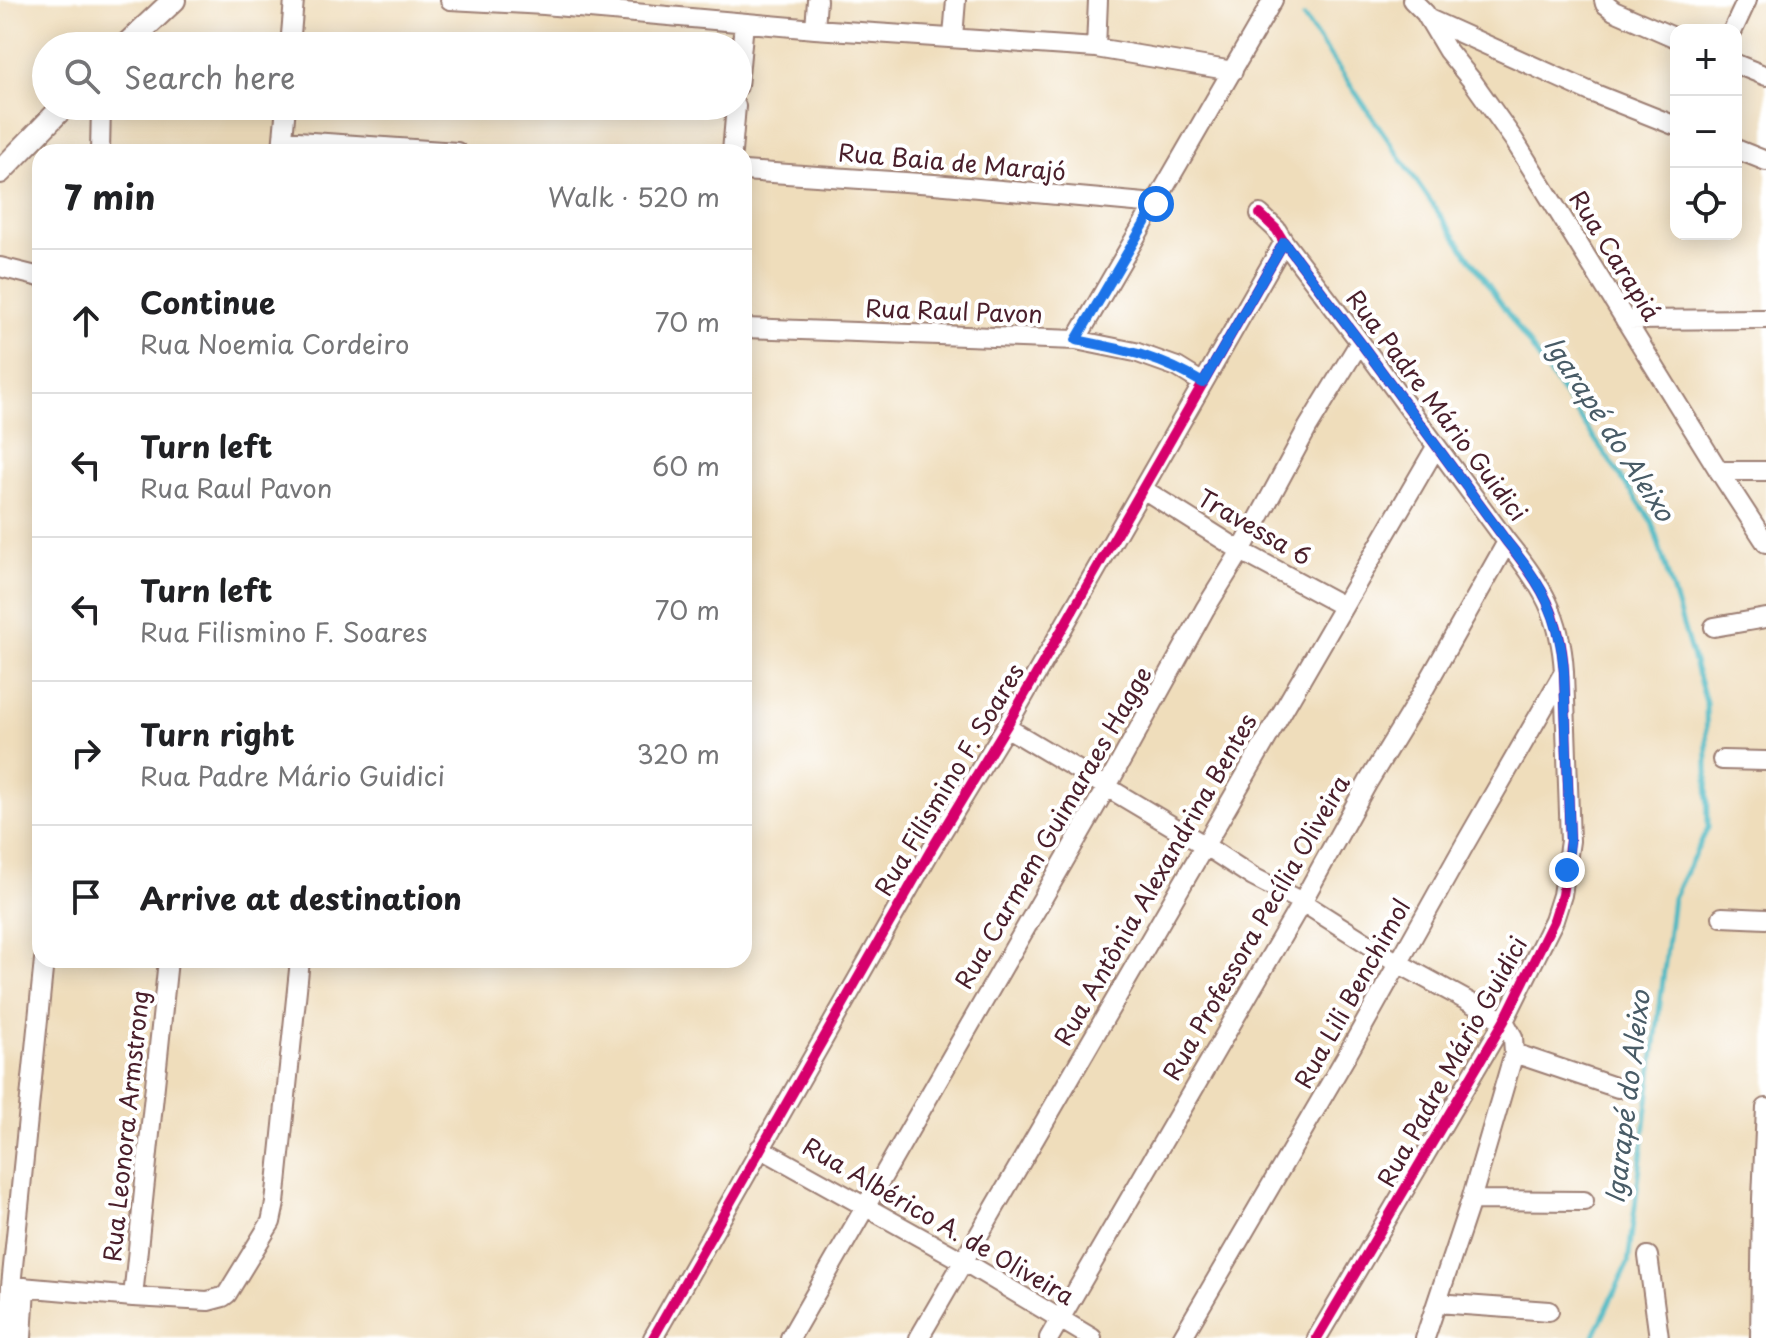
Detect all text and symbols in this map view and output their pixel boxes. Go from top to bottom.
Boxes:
map controls [1670,24,1742,240]
button: + [1670,24,1742,96]
search box [32,32,752,120]
icon: search [60,54,104,98]
text: Search here [124,54,296,99]
button: − [1670,96,1742,168]
street label: Rua Baia de Marajó [837,133,1068,189]
button: locate [1670,168,1742,240]
text: 7 min [64,170,155,222]
text: Walk · 520 m [548,177,720,216]
street label: Rua Carapiá [1561,183,1670,328]
route start [1138,186,1174,222]
text: Continue [140,279,275,324]
street label: Rua Padre Mário Guidici [1339,282,1537,528]
street label: Rua Raul Pavon [865,289,1043,331]
icon: ahead [64,299,108,343]
text: 70 m [655,302,720,341]
text: Rua Noemia Cordeiro [140,324,409,363]
water label: Igarapé do Aleixo [1536,328,1686,530]
text: Turn left [140,423,272,468]
icon: left [64,443,108,487]
text: 60 m [652,446,720,485]
text: Rua Raul Pavon [140,468,332,507]
street label: Travessa 6 [1191,479,1319,573]
text: Turn left [140,567,272,612]
icon: left [64,587,108,631]
text: 70 m [655,590,720,629]
text: Rua Filismino F. Soares [140,612,428,651]
street label: Rua Filismino F. Soares [864,656,1032,902]
street label: Rua Carmem Guimaraes Hagge [945,659,1160,995]
street label: Rua Antônia Alexandrina Bentes [1044,706,1264,1052]
text: Turn right [140,711,295,756]
icon: right [64,731,108,775]
text: 320 m [636,734,720,773]
text: Rua Padre Mário Guidici [140,756,445,795]
street label: Rua Professora Pecília Oliveira [1153,768,1358,1086]
route end [1549,852,1585,888]
icon: arrive [64,875,108,919]
text: Arrive at destination [140,875,462,920]
street label: Rua Lili Benchimol [1284,892,1418,1094]
street label: Rua Padre Mário Guidici [1367,929,1535,1193]
water label: Igarapé do Aleixo [1594,987,1659,1205]
street label: Rua Leonora Armstrong [93,988,157,1263]
street label: Rua Albérico A. de Oliveira [796,1128,1082,1313]

